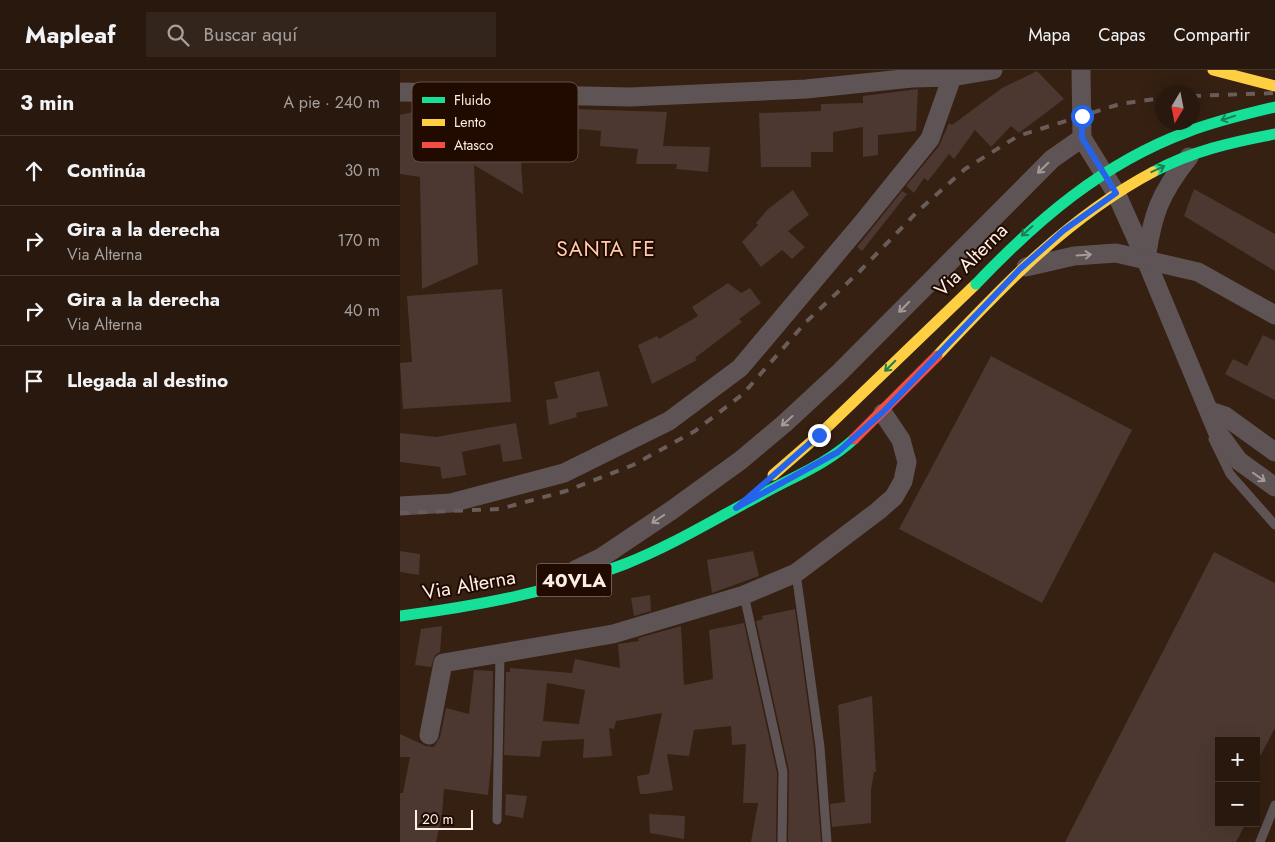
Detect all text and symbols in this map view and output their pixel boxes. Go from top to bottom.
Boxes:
search box [146,12,496,57]
text: Mapleaf [25,17,116,52]
icon: search [164,21,192,49]
text: Buscar aquí [204,21,297,48]
text: Mapa [1028,22,1070,48]
text: Capas [1098,22,1146,48]
text: Compartir [1174,22,1250,48]
legend [412,82,578,162]
north arrow [1155,85,1200,130]
text: 3 min [20,88,74,118]
text: Fluido [454,90,491,110]
text: A pie · 240 m [283,91,380,114]
route start [1071,105,1094,128]
text: Lento [454,112,486,132]
one-way arrow [1220,114,1236,123]
text: Atasco [454,135,494,155]
icon: ahead [20,157,48,185]
text: Continúa [67,157,146,184]
text: 30 m [344,159,380,182]
one-way arrow [1037,162,1050,174]
one-way arrow [1150,164,1165,174]
text: Gira a la derecha [67,216,220,243]
street label: Via Alterna [928,217,1014,303]
one-way arrow [1021,225,1034,236]
icon: right [20,227,48,255]
text: 170 m [338,229,380,252]
district label: SANTA FE [556,234,656,264]
text: Via Alterna [67,243,142,266]
one-way arrow [1076,251,1092,260]
text: Gira a la derecha [67,286,220,313]
icon: right [20,297,48,325]
text: 40 m [344,299,380,322]
one-way arrow [898,301,910,313]
text: Via Alterna [67,313,142,336]
one-way arrow [884,360,896,373]
icon: arrive [20,367,48,395]
text: Llegada al destino [67,367,228,394]
one-way arrow [781,415,794,427]
route end [808,424,831,447]
one-way arrow [1252,472,1266,482]
one-way arrow [651,514,665,524]
street label: Via Alterna [420,563,518,607]
road number: 40VLA [536,564,612,596]
map controls [1215,737,1260,827]
button: + [1215,737,1260,782]
button: − [1215,782,1260,827]
scale bar [415,807,472,830]
text: 20 m [422,809,454,829]

